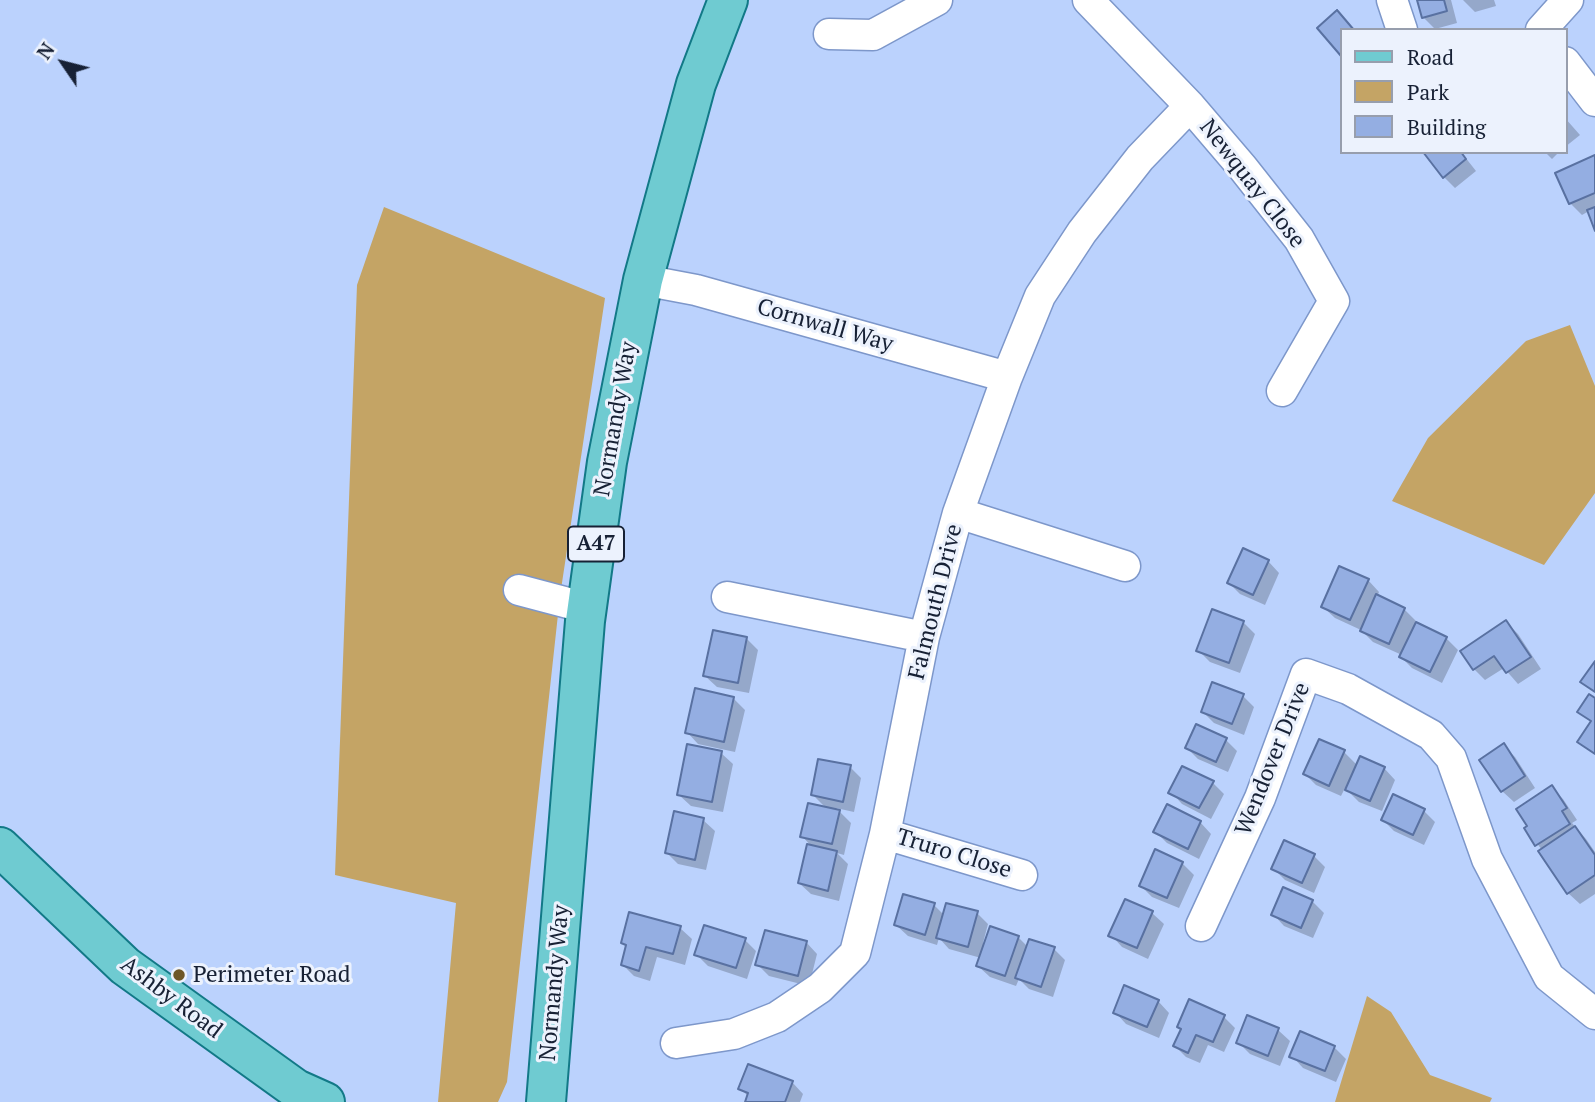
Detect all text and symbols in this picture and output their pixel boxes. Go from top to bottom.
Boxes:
north arrow [28,28,98,98]
legend [1340,28,1567,154]
text: N [31,38,60,64]
text: Road [1407,43,1454,71]
text: Park [1407,78,1449,106]
text: Building [1407,113,1486,141]
street label: Newquay Close [1193,114,1311,254]
street label: Cornwall Way [754,293,896,359]
street label: Normandy Way [589,339,643,499]
street label: Falmouth Drive [903,521,969,683]
road number: A47 [568,526,624,562]
street label: Wendover Drive [1230,679,1316,839]
street label: Truro Close [893,823,1015,885]
street label: Normandy Way [534,904,576,1062]
street label: Ashby Road [115,951,227,1045]
place label: Perimeter Road [193,961,351,989]
marker: Perimeter Road [171,967,187,983]

